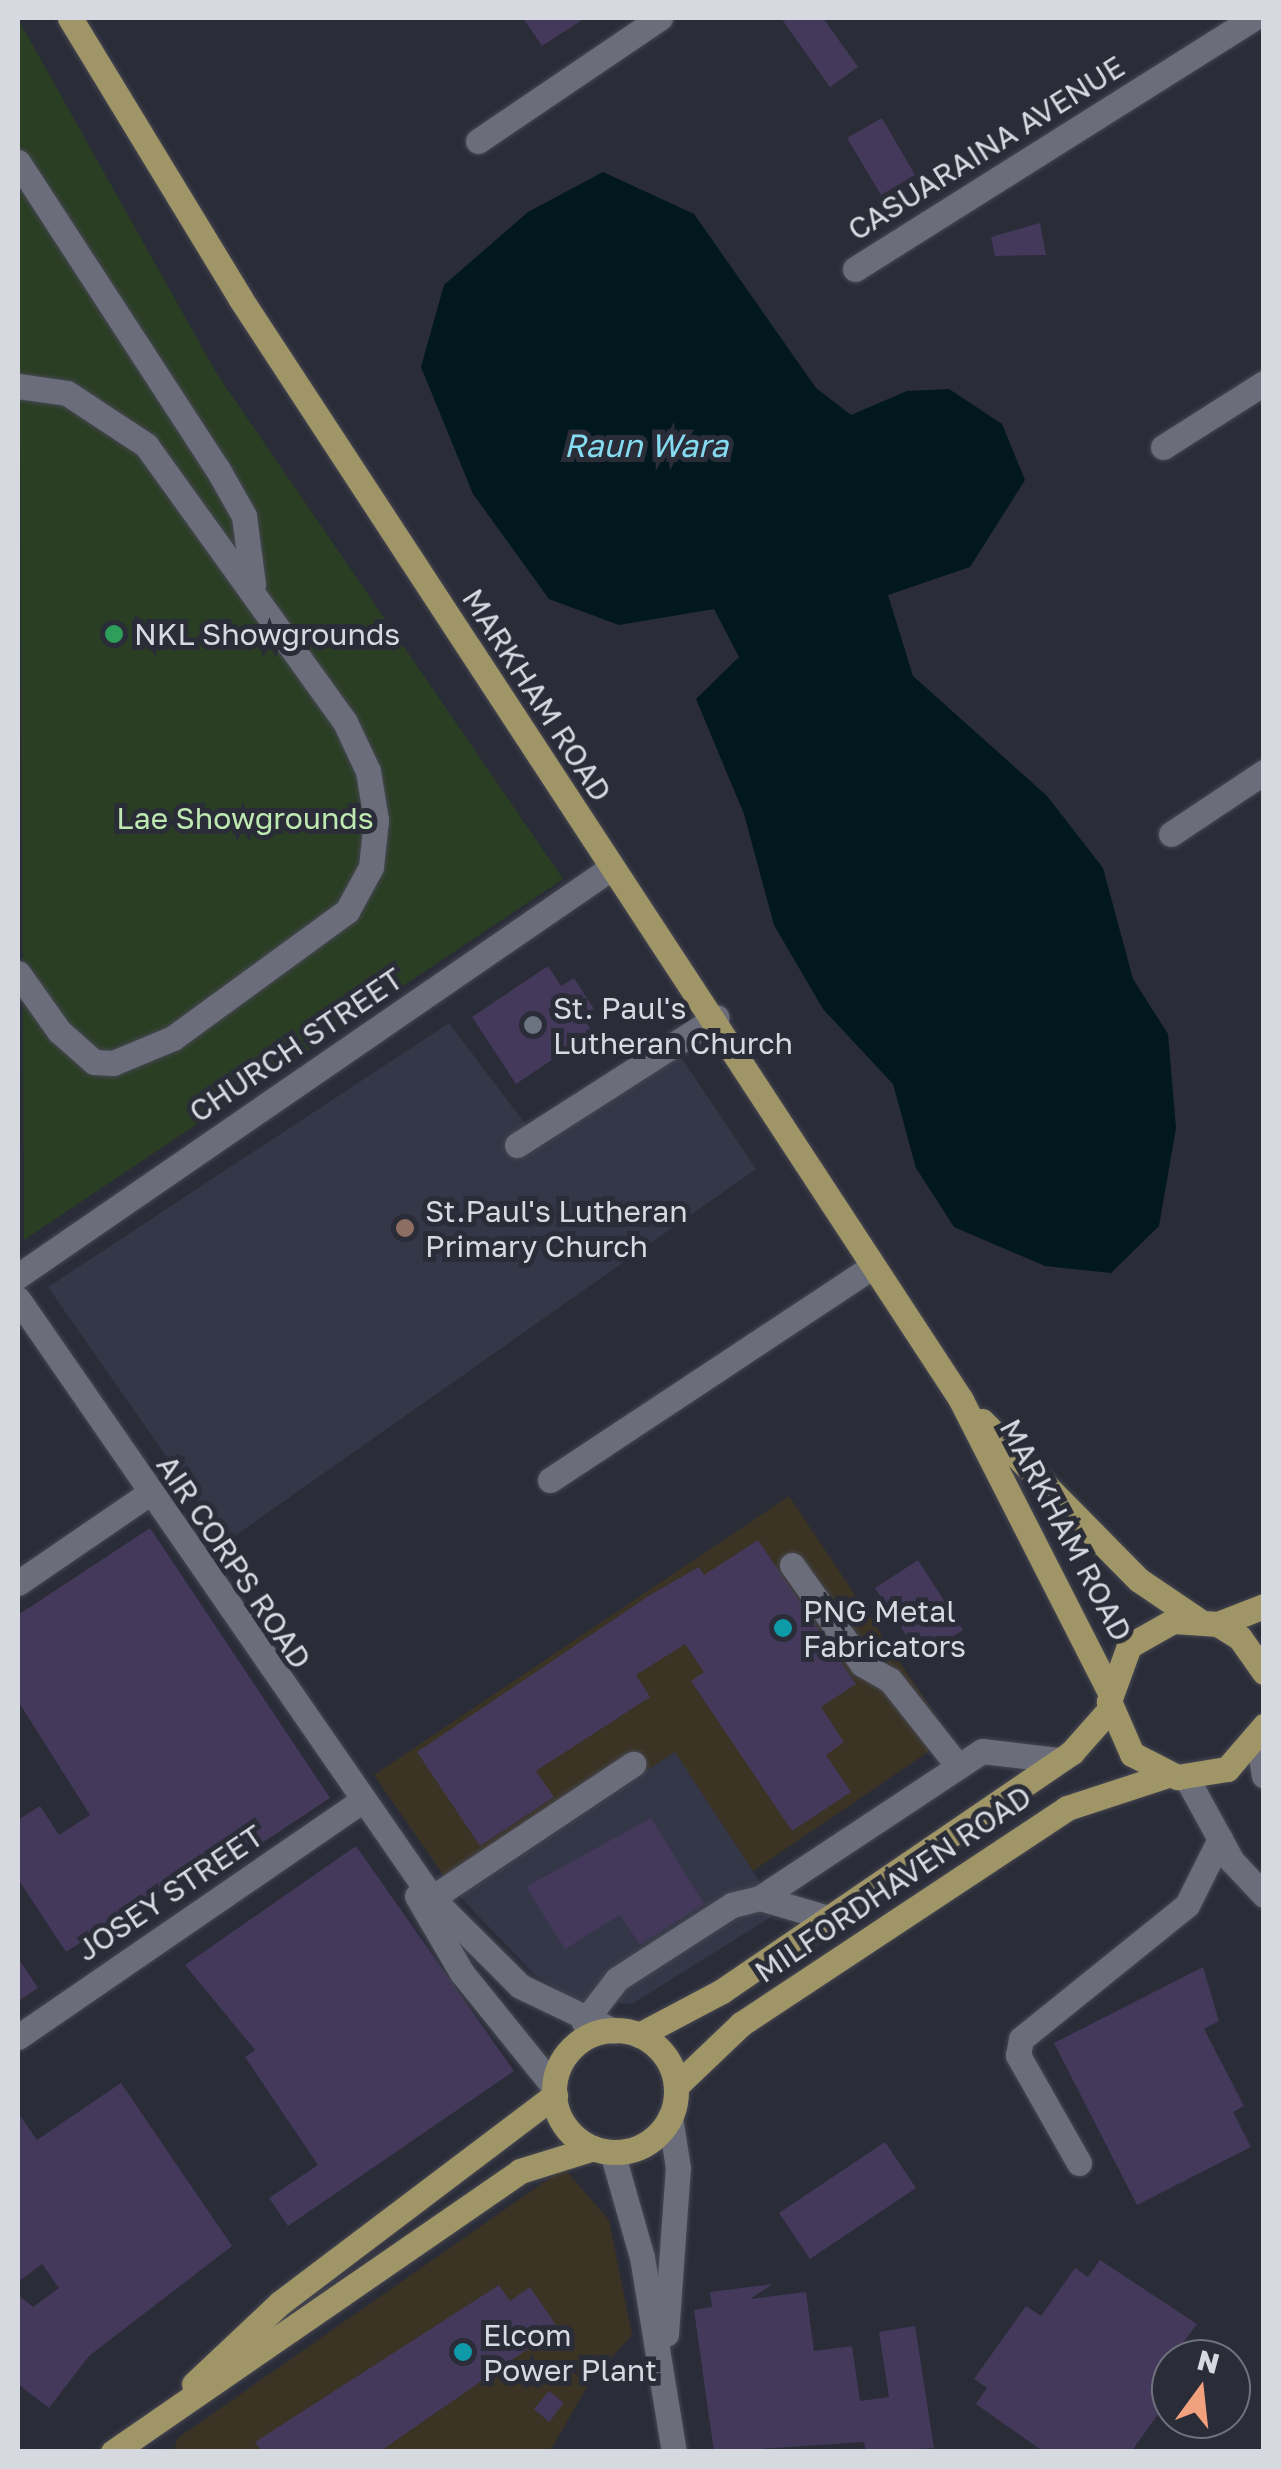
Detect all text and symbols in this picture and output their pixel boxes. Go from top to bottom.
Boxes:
street label: CASUARAINA AVENUE [841,48,1131,248]
water label: Raun Wara [564,426,728,464]
street label: MARKHAM ROAD [455,582,619,808]
place label: NKL Showgrounds [134,616,400,652]
marker: NKL Showgrounds [103,623,125,645]
park label: Lae Showgrounds [116,800,374,836]
street label: CHURCH STREET [182,960,410,1130]
place label: St. Paul's Lutheran Church [553,990,793,1060]
marker: St. Paul's Lutheran Church [522,1014,544,1036]
place label: St.Paul's Lutheran Primary Church [425,1193,688,1264]
marker: St.Paul's Lutheran Primary Church [394,1217,416,1239]
street label: MARKHAM ROAD [992,1413,1140,1647]
street label: AIR CORPS ROAD [149,1448,319,1676]
place label: PNG Metal Fabricators [803,1593,966,1664]
marker: PNG Metal Fabricators [772,1617,794,1639]
street label: MILFORDHAVEN ROAD [748,1778,1038,1990]
street label: JOSEY STREET [70,1817,270,1969]
place label: Elcom Power Plant [483,2317,657,2388]
north arrow [1151,2339,1251,2439]
marker: Elcom Power Plant [452,2341,474,2363]
text: N [1194,2343,1223,2380]

